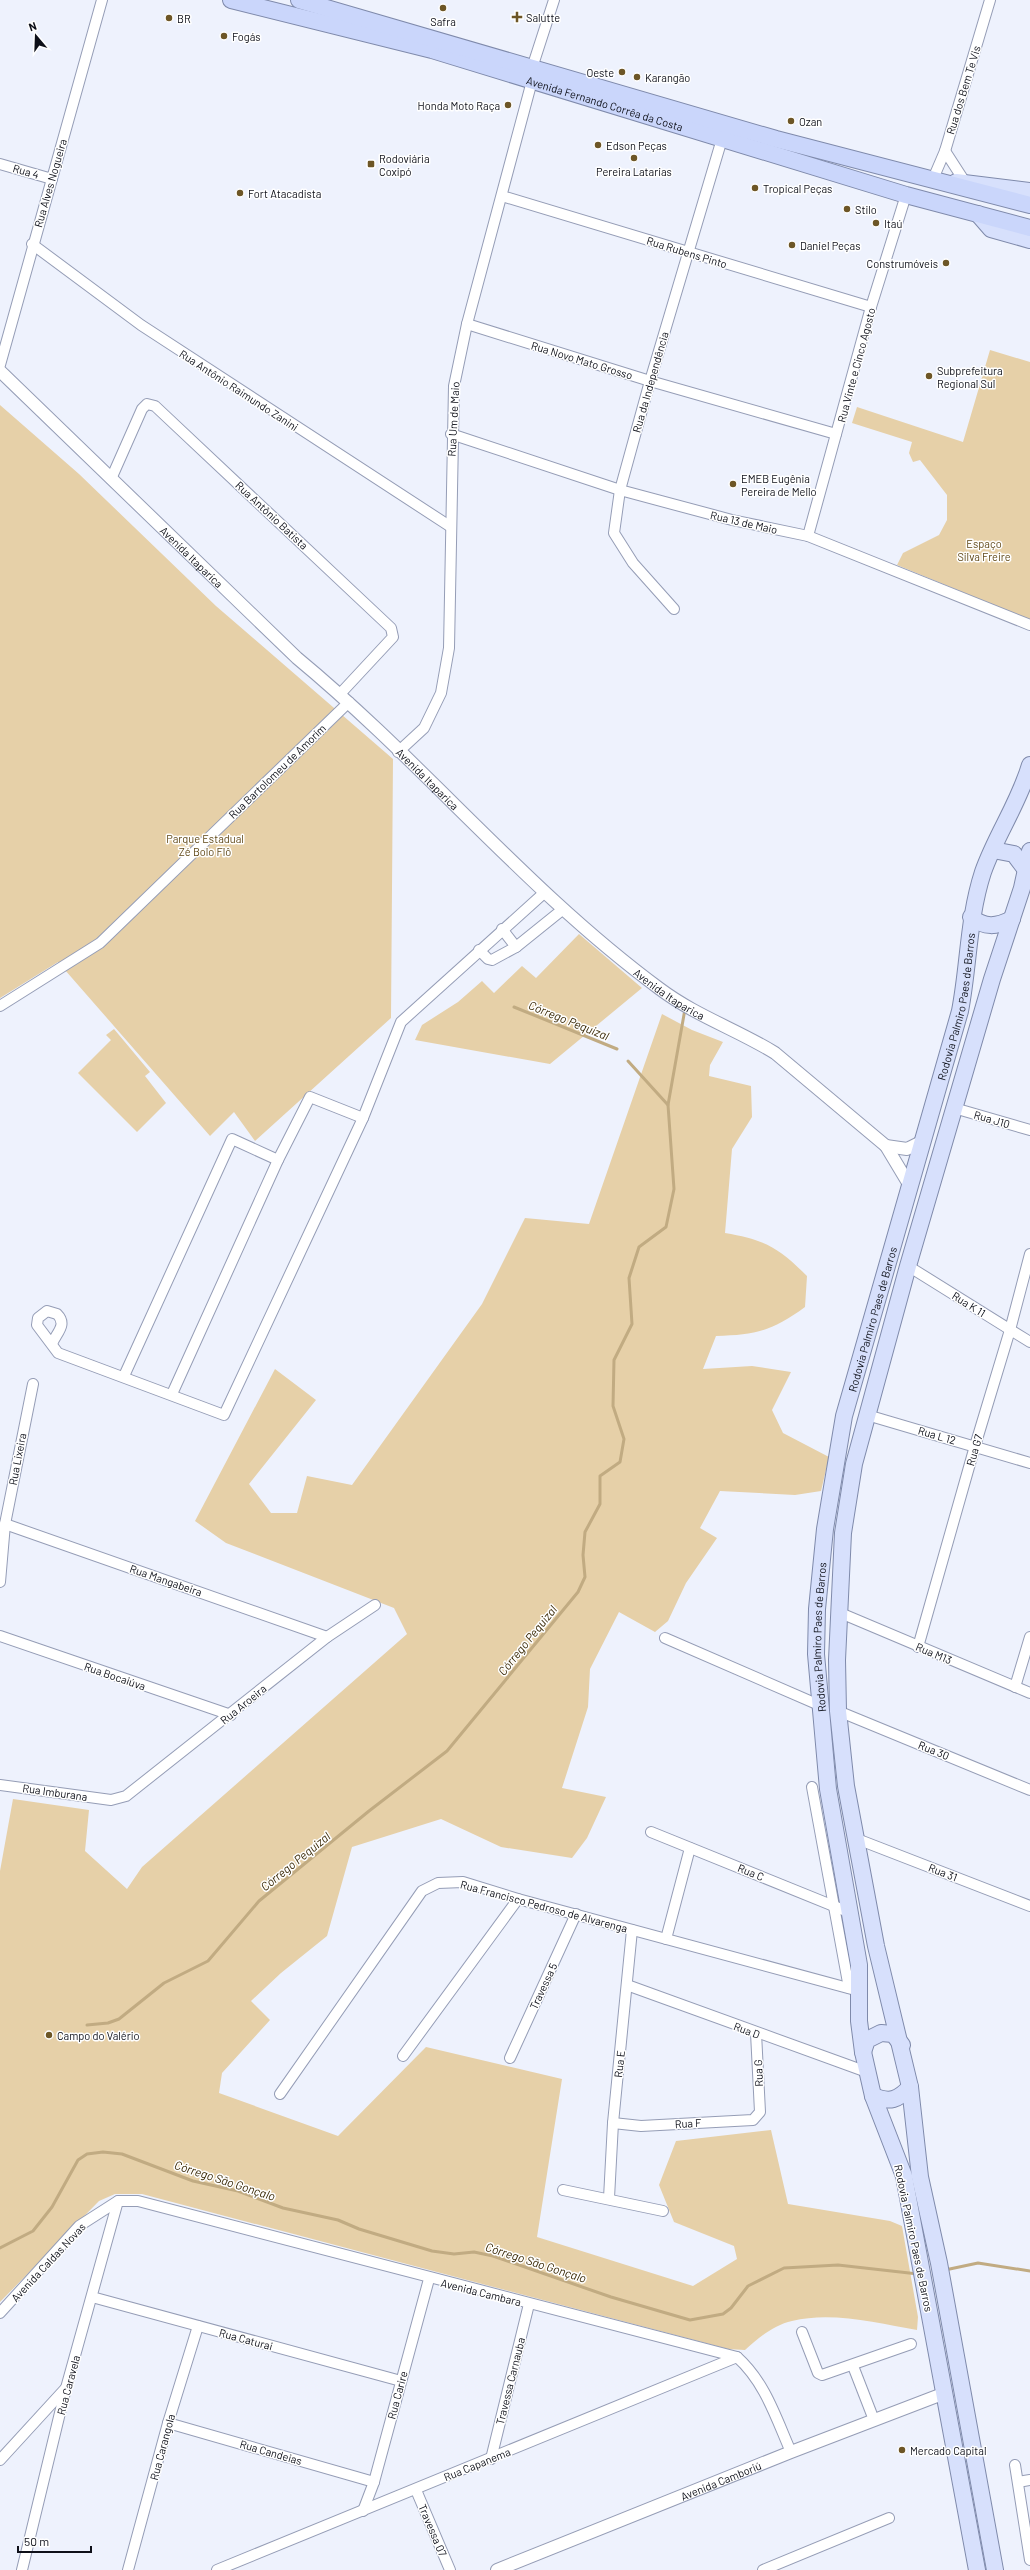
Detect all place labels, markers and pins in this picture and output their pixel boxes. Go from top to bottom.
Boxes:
marker: Safra [438,3,448,13]
marker: Salutte [511,11,523,23]
place label: Salutte [526,11,560,24]
place label: BR [177,12,191,25]
marker: BR [164,13,174,23]
place label: Safra [430,15,456,28]
place label: Fogás [232,30,261,43]
marker: Fogás [219,31,229,41]
place label: Oeste [586,66,614,79]
marker: Oeste [617,67,627,77]
place label: Karangão [645,71,690,84]
marker: Karangão [632,72,642,82]
place label: Honda Moto Raça [418,99,500,112]
marker: Honda Moto Raça [503,100,513,110]
place label: Ozan [799,115,822,128]
marker: Ozan [786,116,796,126]
place label: Edson Peças [606,139,667,152]
marker: Edson Peças [593,140,603,150]
place label: Rodoviária Coxipó [379,152,430,178]
marker: Pereira Latarias [629,153,639,163]
marker: Rodoviária Coxipó [366,159,376,169]
place label: Pereira Latarias [596,165,672,178]
place label: Tropical Peças [763,182,832,195]
marker: Tropical Peças [750,183,760,193]
place label: Fort Atacadista [248,187,321,200]
marker: Fort Atacadista [235,188,245,198]
place label: Stilo [855,203,877,216]
marker: Stilo [842,204,852,214]
place label: Itaú [884,217,902,230]
marker: Itaú [871,218,881,228]
place label: Daniel Peças [800,239,861,252]
marker: Daniel Peças [787,240,797,250]
place label: Construmóveis [867,257,938,270]
marker: Construmóveis [941,258,951,268]
place label: Subprefeitura Regional Sul [937,364,1003,390]
marker: Subprefeitura Regional Sul [924,371,934,381]
place label: EMEB Eugênia Pereira de Mello [741,472,816,498]
marker: EMEB Eugênia Pereira de Mello [728,479,738,489]
place label: Campo do Valério [57,2029,139,2042]
marker: Campo do Valério [44,2030,54,2040]
place label: Mercado Capital [910,2444,986,2457]
marker: Mercado Capital [897,2445,907,2455]

